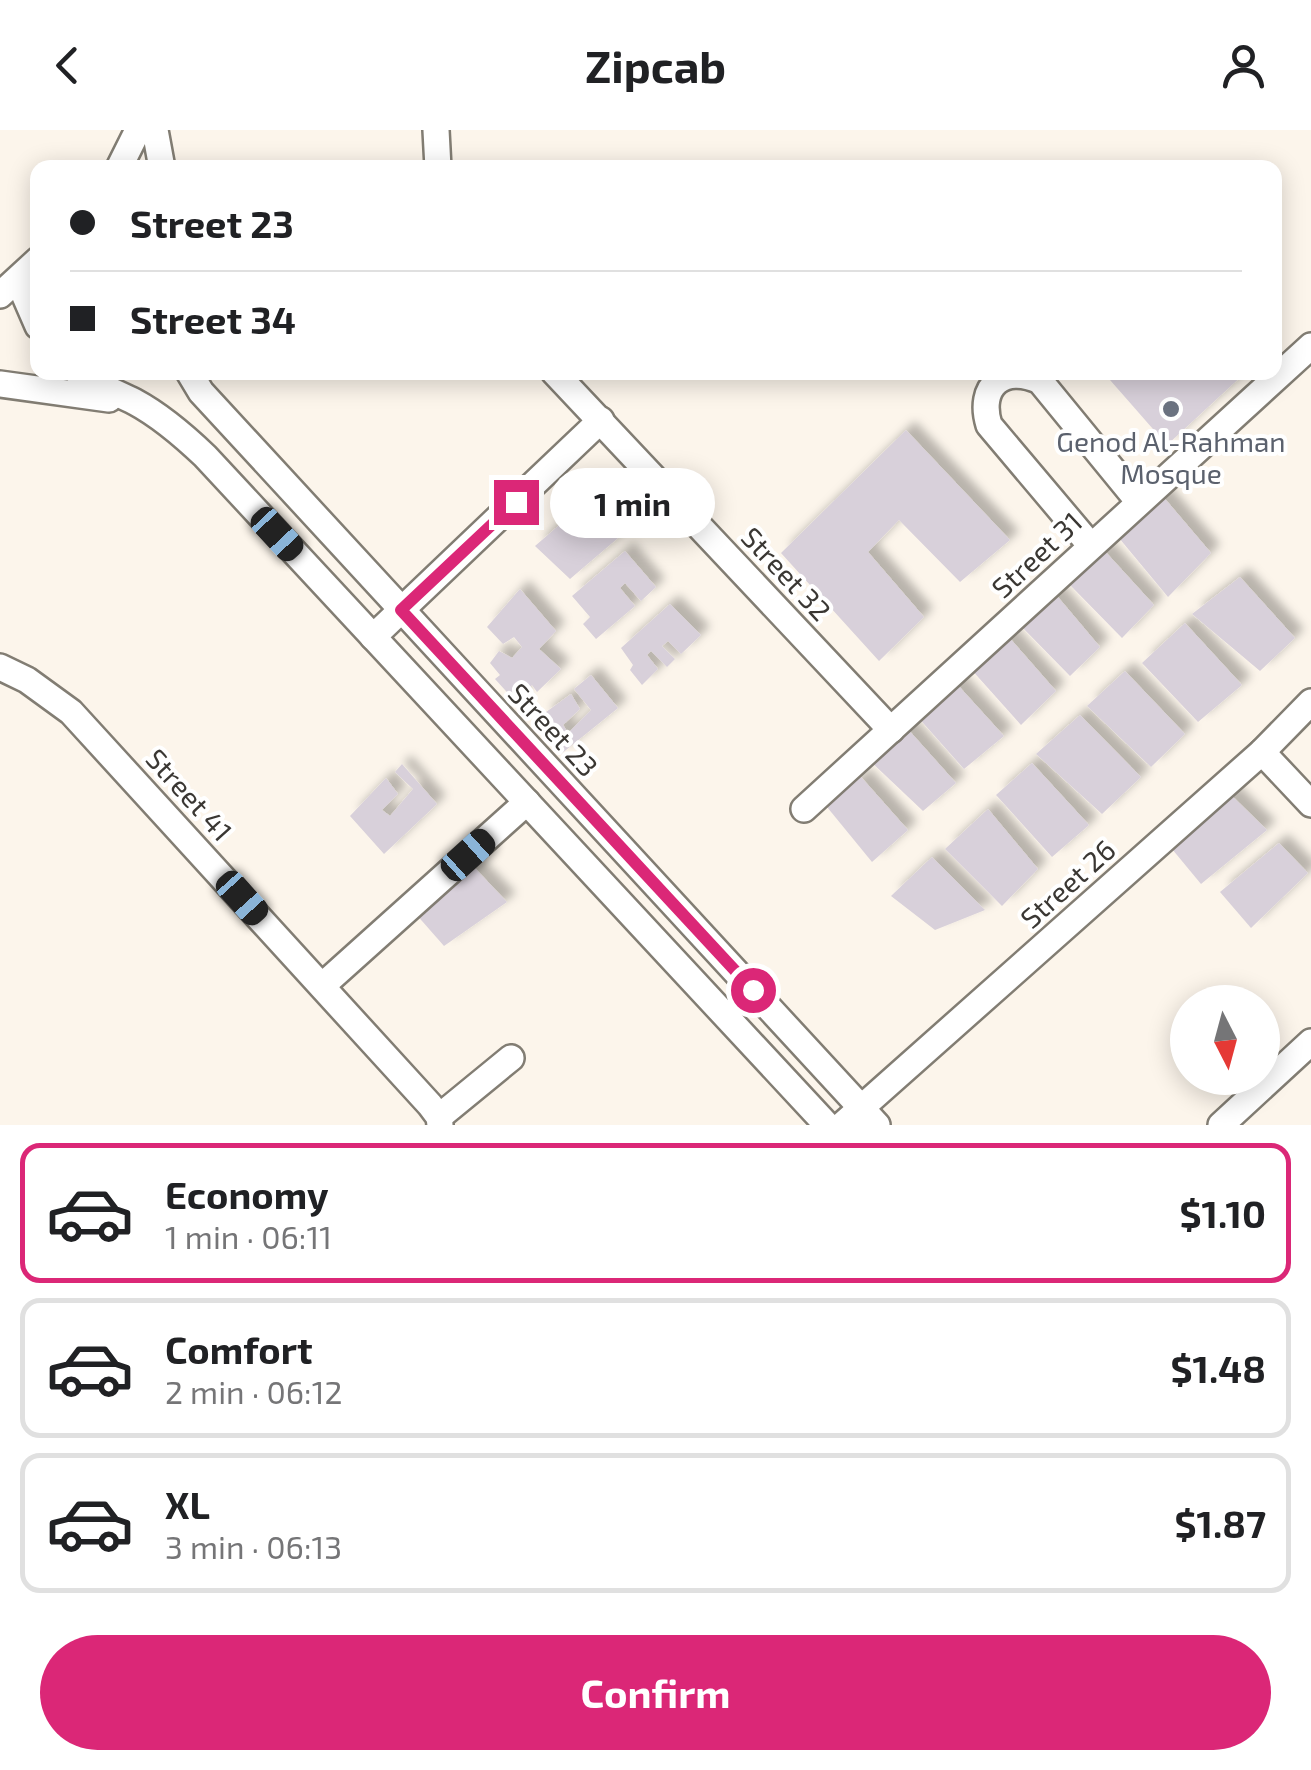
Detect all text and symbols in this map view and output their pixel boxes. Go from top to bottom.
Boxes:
icon: back [40,38,95,93]
text: Zipcab [585,38,726,92]
icon: person [1216,38,1271,93]
text: Street 23 [130,200,294,246]
text: Street 34 [130,296,296,342]
marker: Genod Al-Rahman Mosque [1160,398,1182,420]
place label: Genod Al-Rahman Mosque [1056,424,1286,490]
callout: 1 min [551,467,716,537]
route end [494,480,539,525]
text: 1 min [594,484,671,522]
car [246,502,308,566]
street label: Street 31 [984,504,1088,604]
street label: Street 32 [735,520,839,627]
street label: Street 23 [502,676,606,783]
street label: Street 41 [139,741,240,847]
car [436,824,500,886]
street label: Street 26 [1013,832,1122,935]
car [211,866,273,930]
route start [731,968,776,1013]
north arrow [1170,985,1280,1095]
map controls [1170,985,1280,1095]
icon: car [45,1168,135,1258]
text: Economy [165,1171,329,1217]
text: $1.10 [1180,1190,1266,1236]
text: 1 min · 06:11 [165,1217,332,1255]
icon: car [45,1323,135,1413]
text: Comfort [165,1326,313,1372]
text: $1.48 [1171,1345,1266,1391]
text: 2 min · 06:12 [165,1372,342,1410]
icon: car [45,1478,135,1568]
text: XL [165,1481,210,1527]
text: $1.87 [1175,1500,1266,1546]
text: 3 min · 06:13 [165,1527,342,1565]
button: Confirm [40,1635,1271,1750]

